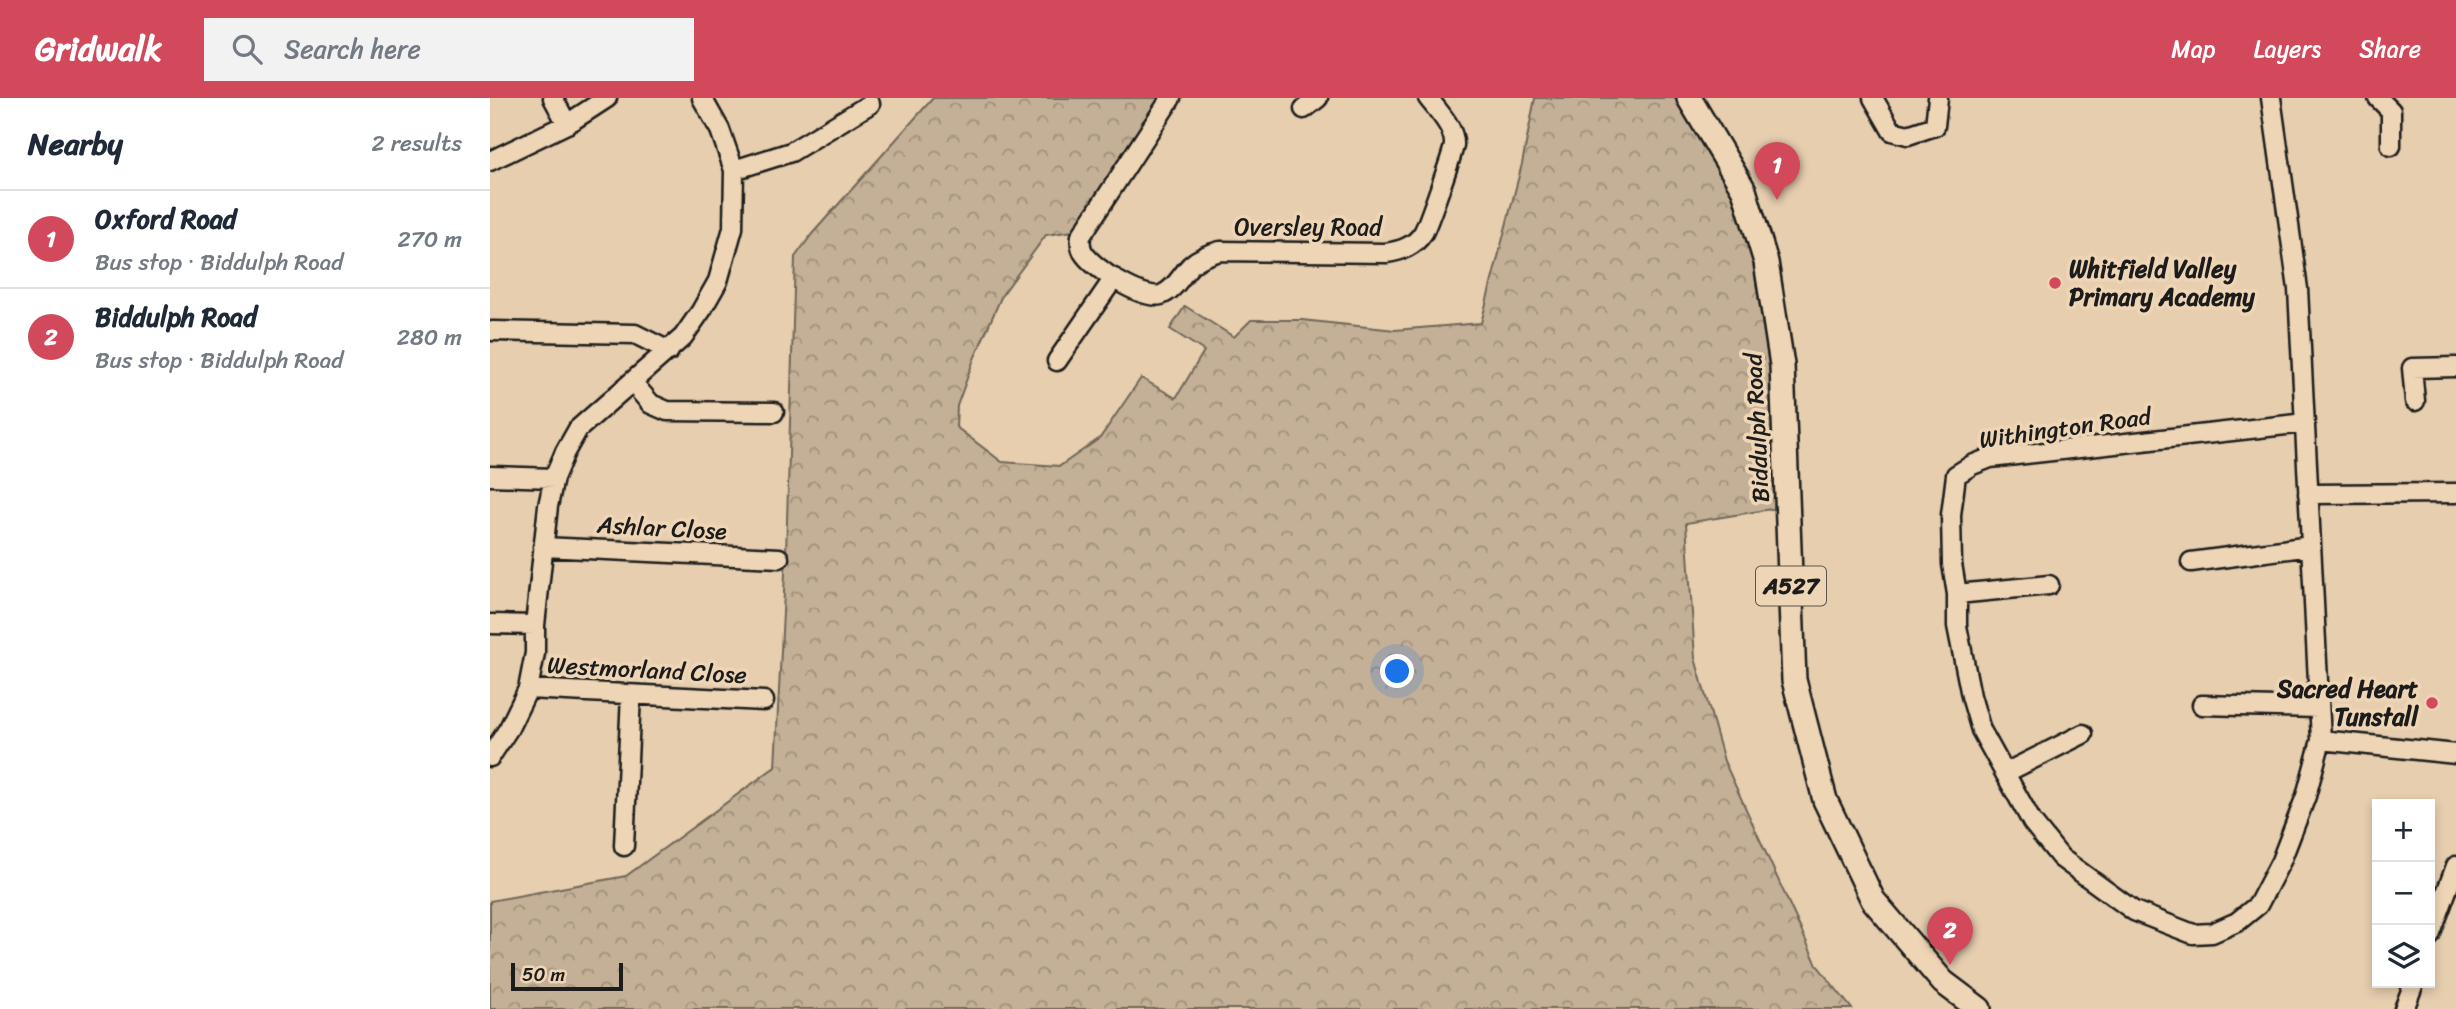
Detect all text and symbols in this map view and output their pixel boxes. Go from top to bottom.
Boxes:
search box [204,18,694,81]
text: Gridwalk [35,20,162,78]
text: Search here [284,26,421,72]
text: Map [2171,28,2216,70]
text: Layers [2254,28,2321,70]
text: Share [2359,28,2421,70]
icon: search [228,30,266,68]
text: Nearby [28,117,123,171]
text: 2 results [371,123,462,164]
pin: 1 [1754,142,1800,200]
text: Oxford Road [95,196,237,242]
street label: Oversley Road [1234,206,1383,248]
text: 1 [46,219,56,260]
text: 270 m [397,219,462,260]
text: Bus stop · Biddulph Road [95,242,343,283]
place label: Whitfield Valley Primary Academy [2069,248,2255,318]
marker: Whitfield Valley Primary Academy [2047,275,2063,291]
text: Biddulph Road [95,294,257,340]
text: 2 [44,317,58,358]
text: 280 m [397,317,462,358]
text: Bus stop · Biddulph Road [95,340,343,381]
street label: Biddulph Road [1732,351,1782,504]
street label: Withington Road [1976,395,2156,461]
street label: Ashlar Close [595,504,728,552]
road number: A527 [1756,566,1826,606]
street label: Westmorland Close [546,644,748,696]
your location [1380,654,1414,688]
place label: Sacred Heart Tunstall [2276,668,2419,738]
marker: Sacred Heart Tunstall [2424,695,2440,711]
map controls [2372,799,2435,988]
button: + [2372,799,2435,862]
button: − [2372,862,2435,925]
pin: 2 [1927,907,1973,965]
button: layers [2372,925,2435,988]
text: 50 m [522,958,565,991]
scale bar [511,960,623,992]

